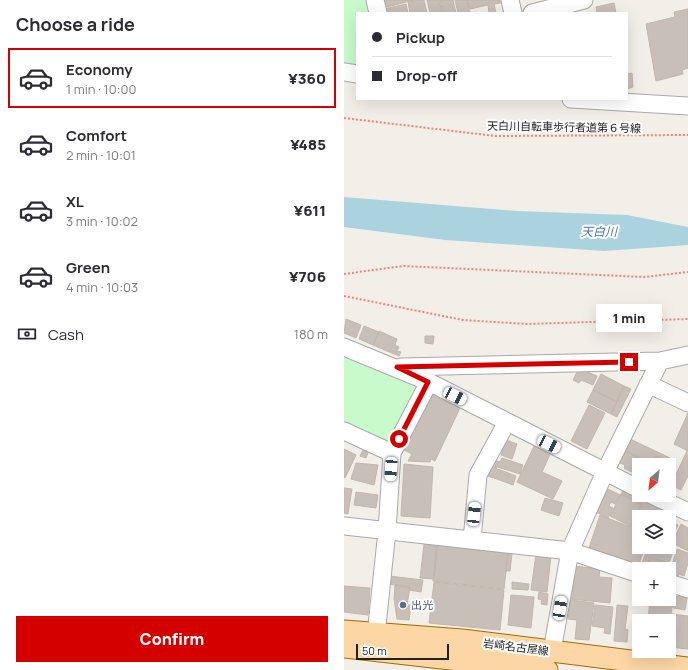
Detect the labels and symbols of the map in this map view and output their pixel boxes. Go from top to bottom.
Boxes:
street label: 天白川自転車歩行者道第６号線 [487,118,641,135]
water label: 天白川 [581,223,619,240]
callout: 1 min [596,304,662,332]
route end [620,353,638,371]
car [442,385,468,407]
route start [390,430,408,448]
car [536,433,562,455]
car [384,457,398,481]
north arrow [632,458,676,502]
car [467,501,481,527]
car [552,595,568,621]
place label: 出光 [411,597,433,612]
marker: 出光 [398,600,408,610]
street label: 岩崎名古屋線 [482,635,550,658]
scale bar [356,642,449,661]

